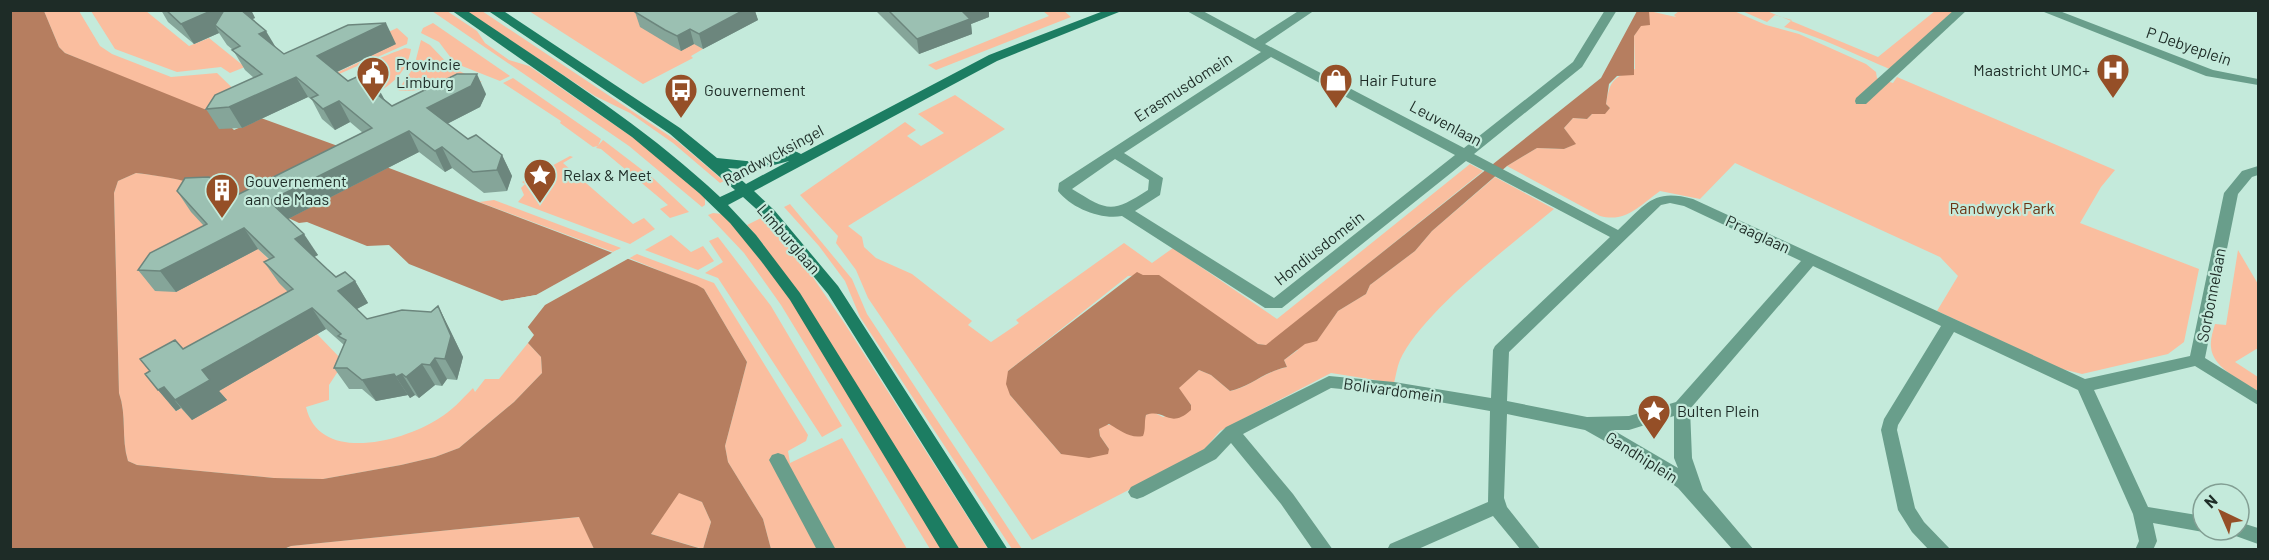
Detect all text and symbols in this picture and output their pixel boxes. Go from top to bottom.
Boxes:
street label: P Debyeplein [2144,22,2234,69]
street label: Erasmusdomein [1130,48,1235,125]
hospital icon: Maastricht UMC+ [2095,52,2131,99]
place label: Provincie Limburg [396,54,461,91]
public building icon: Provincie Limburg [355,55,391,102]
place label: Maastricht UMC+ [1973,60,2090,79]
shop icon: Hair Future [1318,62,1354,109]
place label: Hair Future [1359,70,1437,89]
bus stop icon: Gouvernement [663,72,699,119]
place label: Gouvernement [704,80,806,99]
street label: Leuvenlaan [1407,96,1486,150]
street label: Randwycksingel [719,120,826,189]
place icon: Relax & Meet [522,157,558,204]
place label: Relax & Meet [563,165,652,184]
place label: Gouvernement aan de Maas [245,171,347,208]
building icon: Gouvernement aan de Maas [204,172,240,219]
park label: Randwyck Park [1950,198,2054,217]
street label: Limburglaan [754,200,825,278]
street label: Hondiusdomein [1270,207,1367,289]
street label: Praaglaan [1723,210,1793,257]
street label: Sorbonnelaan [2192,246,2229,344]
street label: Bolivardomein [1342,373,1444,406]
place icon: Bulten Plein [1636,393,1672,440]
place label: Bulten Plein [1677,401,1759,420]
street label: Gandhiplein [1603,427,1682,486]
north arrow [2191,482,2251,542]
text: N [2200,490,2221,511]

